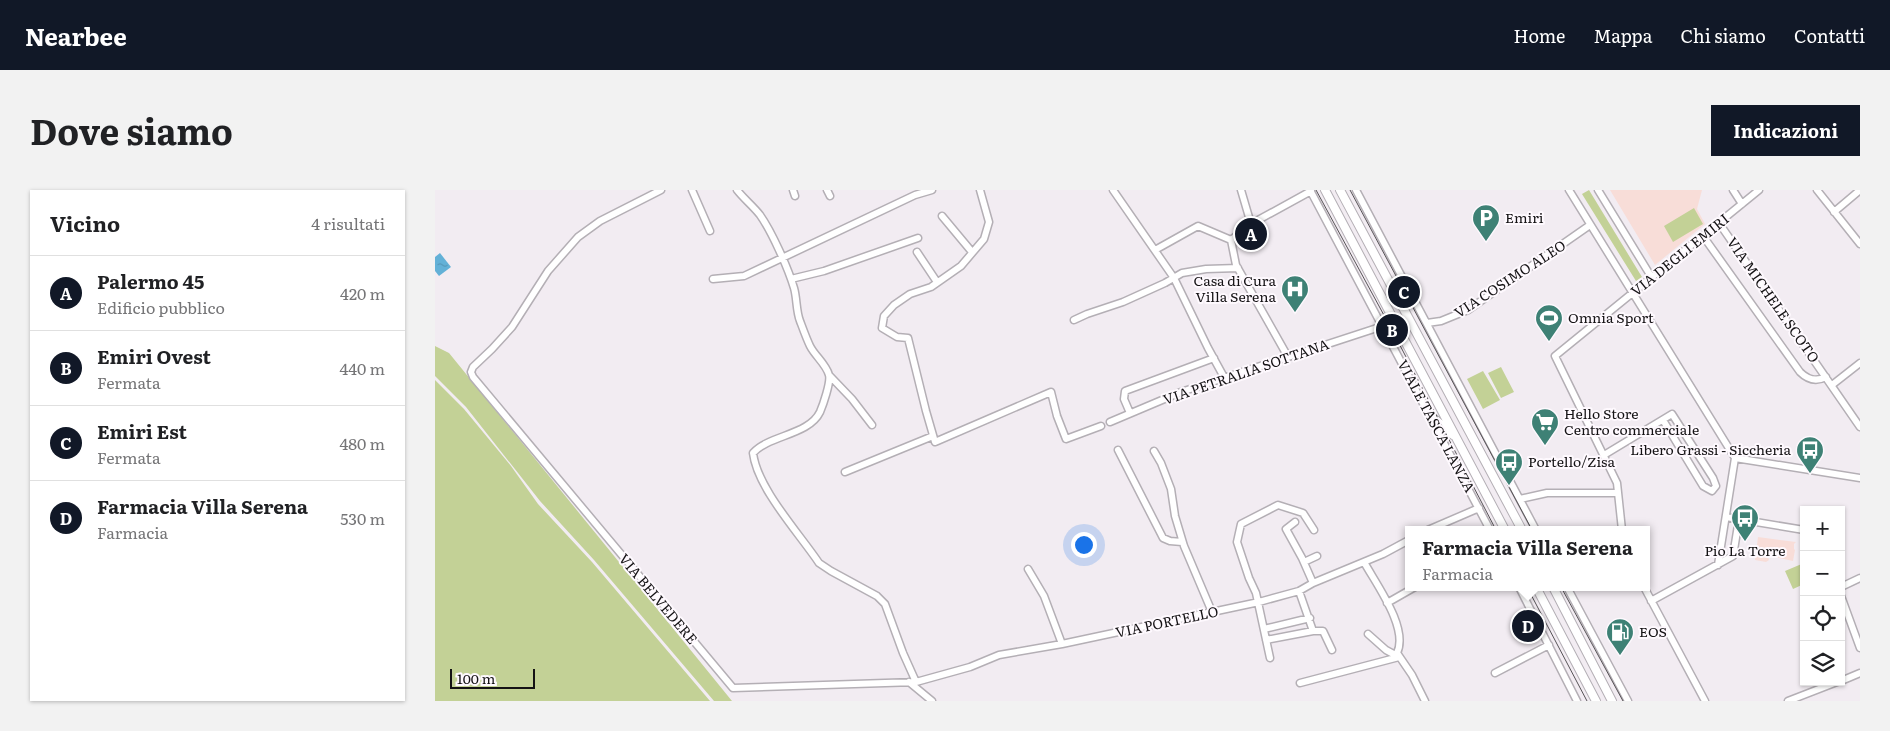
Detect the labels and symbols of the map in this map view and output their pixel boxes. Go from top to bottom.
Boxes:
parking icon: Emiri [1471,203,1501,242]
place label: Emiri [1505,207,1544,227]
street label: VIA DEGLI EMIRI [1626,208,1733,300]
pin: A [1235,215,1267,253]
street label: VIA MICHELE SCOTO [1723,233,1825,366]
street label: VIA COSIMO ALEO [1450,235,1569,322]
place label: Casa di Cura Villa Serena [1194,270,1276,306]
pin: C [1388,273,1420,311]
hospital icon: Casa di Cura Villa Serena [1280,274,1310,313]
sports icon: Omnia Sport [1534,303,1564,342]
place label: Omnia Sport [1568,307,1654,327]
pin: B [1376,311,1408,349]
street label: VIA PETRALIA SOTTANA [1160,333,1332,409]
street label: VIALE TASCA LANZA [1393,356,1481,496]
place label: Hello Store Centro commerciale [1564,403,1699,439]
supermarket icon: Hello Store Centro commerciale [1530,407,1560,446]
bus stop icon: Libero Grassi - Siccheria [1795,435,1825,474]
place label: Libero Grassi - Siccheria [1630,439,1791,459]
bus stop icon: Portello/Zisa [1494,447,1524,486]
place label: Portello/Zisa [1528,451,1615,471]
bus stop icon: Pio La Torre [1730,503,1760,542]
your location [1071,532,1097,558]
place label: Pio La Torre [1704,540,1786,560]
street label: VIA BELVEDERE [615,549,703,648]
street label: VIA PORTELLO [1113,600,1220,642]
pin: D [1512,607,1544,645]
fuel station icon: EOS [1605,617,1635,656]
place label: EOS [1639,621,1667,641]
scale bar [450,666,535,689]

